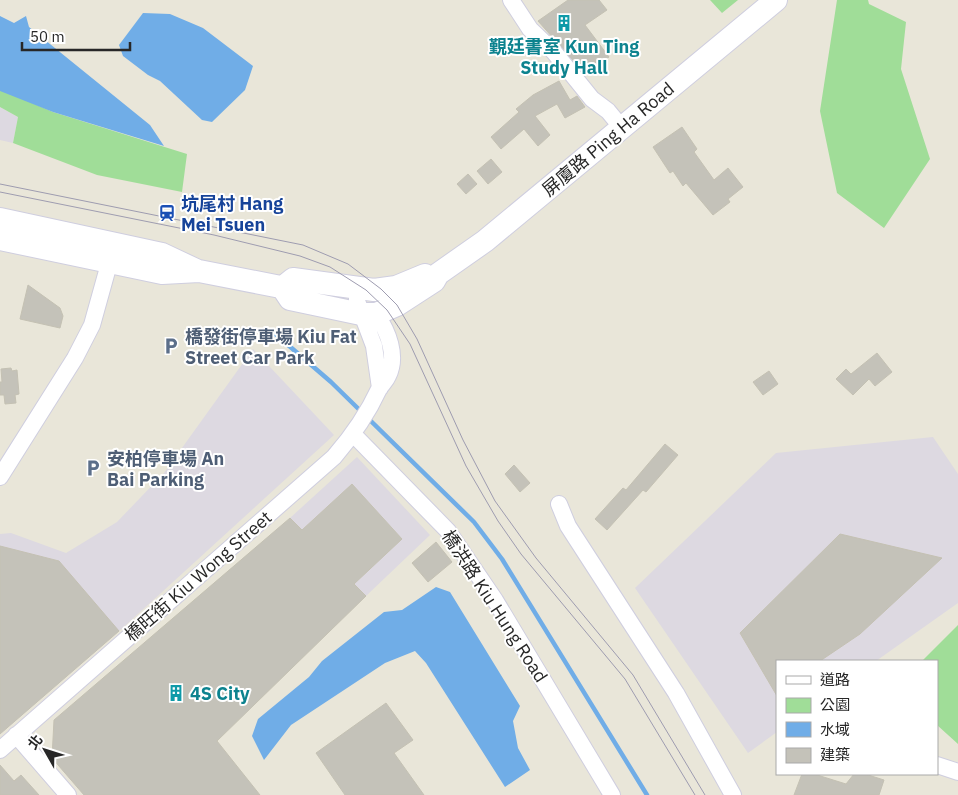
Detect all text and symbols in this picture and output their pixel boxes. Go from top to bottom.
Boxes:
building icon: 覲廷書室 Kun Ting Study Hall [554,13,574,33]
scale bar [22,20,130,52]
text: 50 m [30,27,65,46]
place label: 覲廷書室 Kun Ting Study Hall [489,35,639,79]
street label: 屏廈路 Ping Ha Road [537,77,679,201]
place label: 坑尾村 Hang Mei Tsuen [181,192,283,236]
station icon: 坑尾村 Hang Mei Tsuen [157,203,177,223]
place label: 橋發街停車場 Kiu Fat Street Car Park [185,325,357,369]
parking icon: 橋發街停車場 Kiu Fat Street Car Park [161,336,181,356]
place label: 安柏停車場 An Bai Parking [107,447,224,491]
parking icon: 安柏停車場 An Bai Parking [83,458,103,478]
street label: 橋旺街 Kiu Wong Street [120,506,276,646]
street label: 橋洪路 Kiu Hung Road [437,526,553,686]
legend [776,660,938,775]
text: 道路 [820,670,850,689]
place label: 4S City [190,682,250,705]
building icon: 4S City [166,683,186,703]
text: 公園 [820,695,850,714]
text: 水域 [820,720,850,739]
north arrow [20,725,70,775]
text: 北 [23,731,46,753]
text: 建築 [820,745,850,764]

